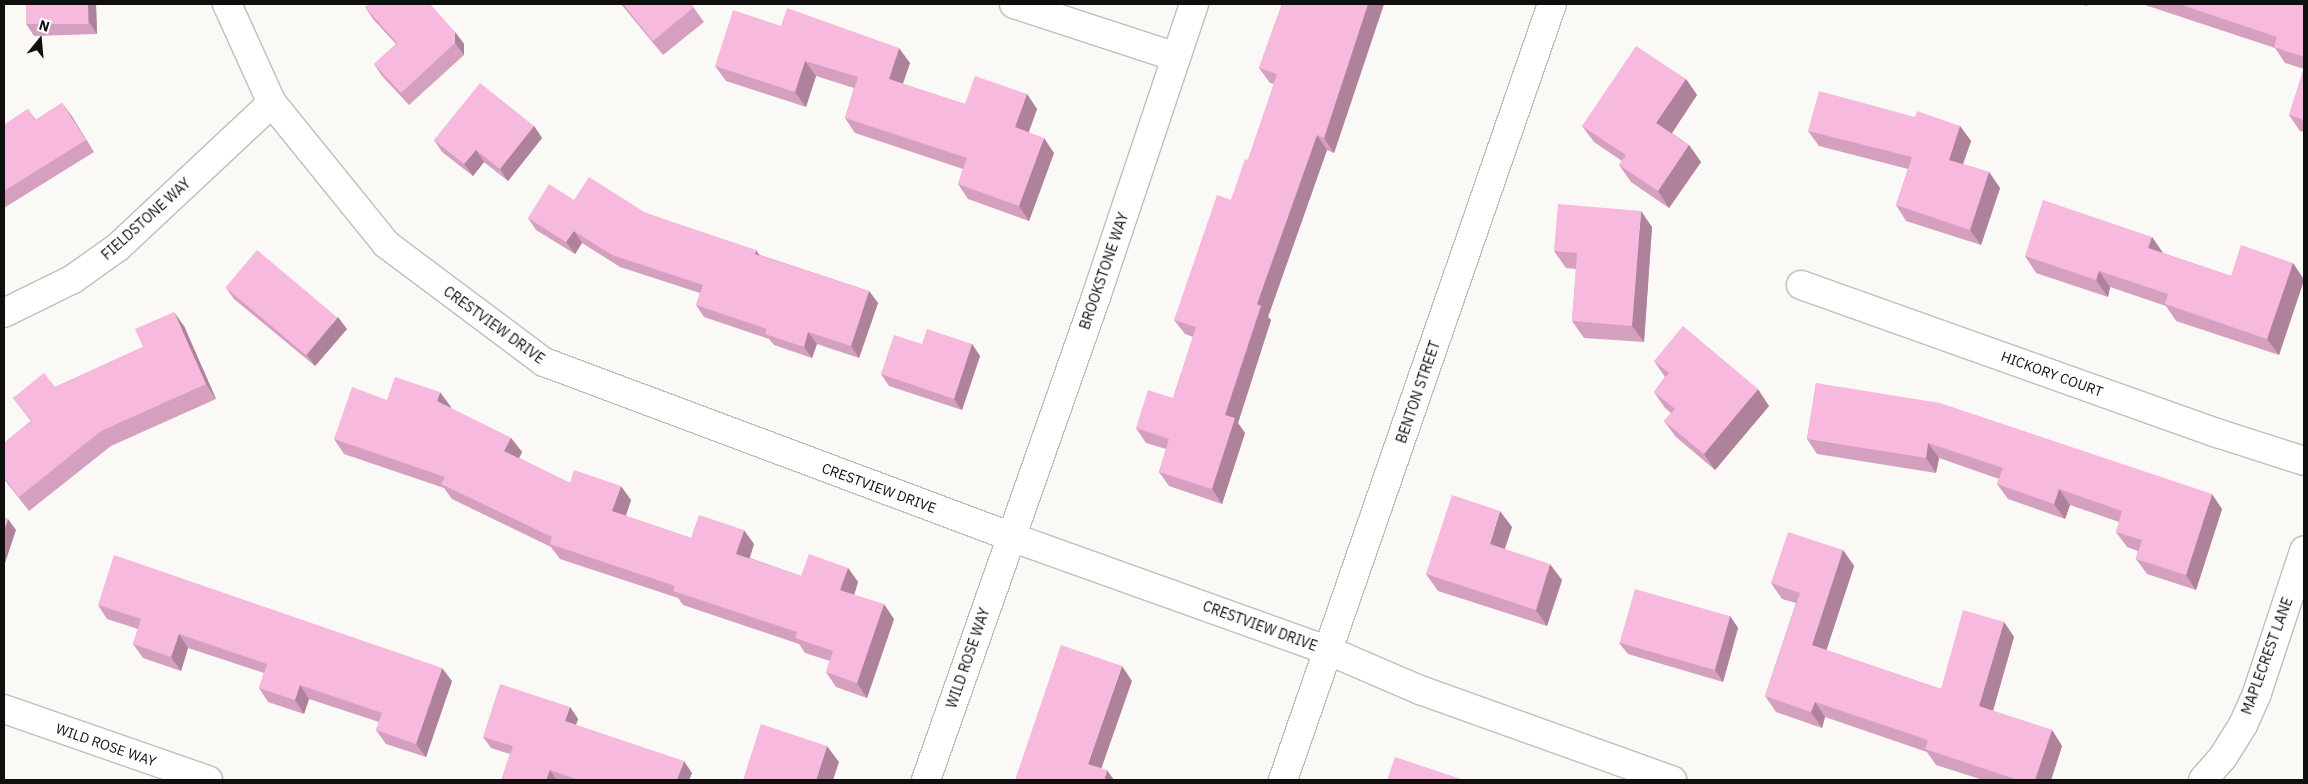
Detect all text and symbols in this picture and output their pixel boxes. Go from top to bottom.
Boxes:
north arrow [15,15,65,65]
text: N [37,16,52,36]
street label: FIELDSTONE WAY [98,175,194,263]
street label: BROOKSTONE WAY [1076,210,1132,332]
street label: CRESTVIEW DRIVE [440,283,548,367]
street label: BENTON STREET [1393,339,1443,445]
street label: HICKORY COURT [1999,348,2105,400]
street label: CRESTVIEW DRIVE [819,459,939,517]
street label: MAPLECREST LANE [2238,595,2296,717]
street label: CRESTVIEW DRIVE [1200,597,1320,655]
street label: WILD ROSE WAY [943,606,993,710]
street label: WILD ROSE WAY [54,720,158,770]

